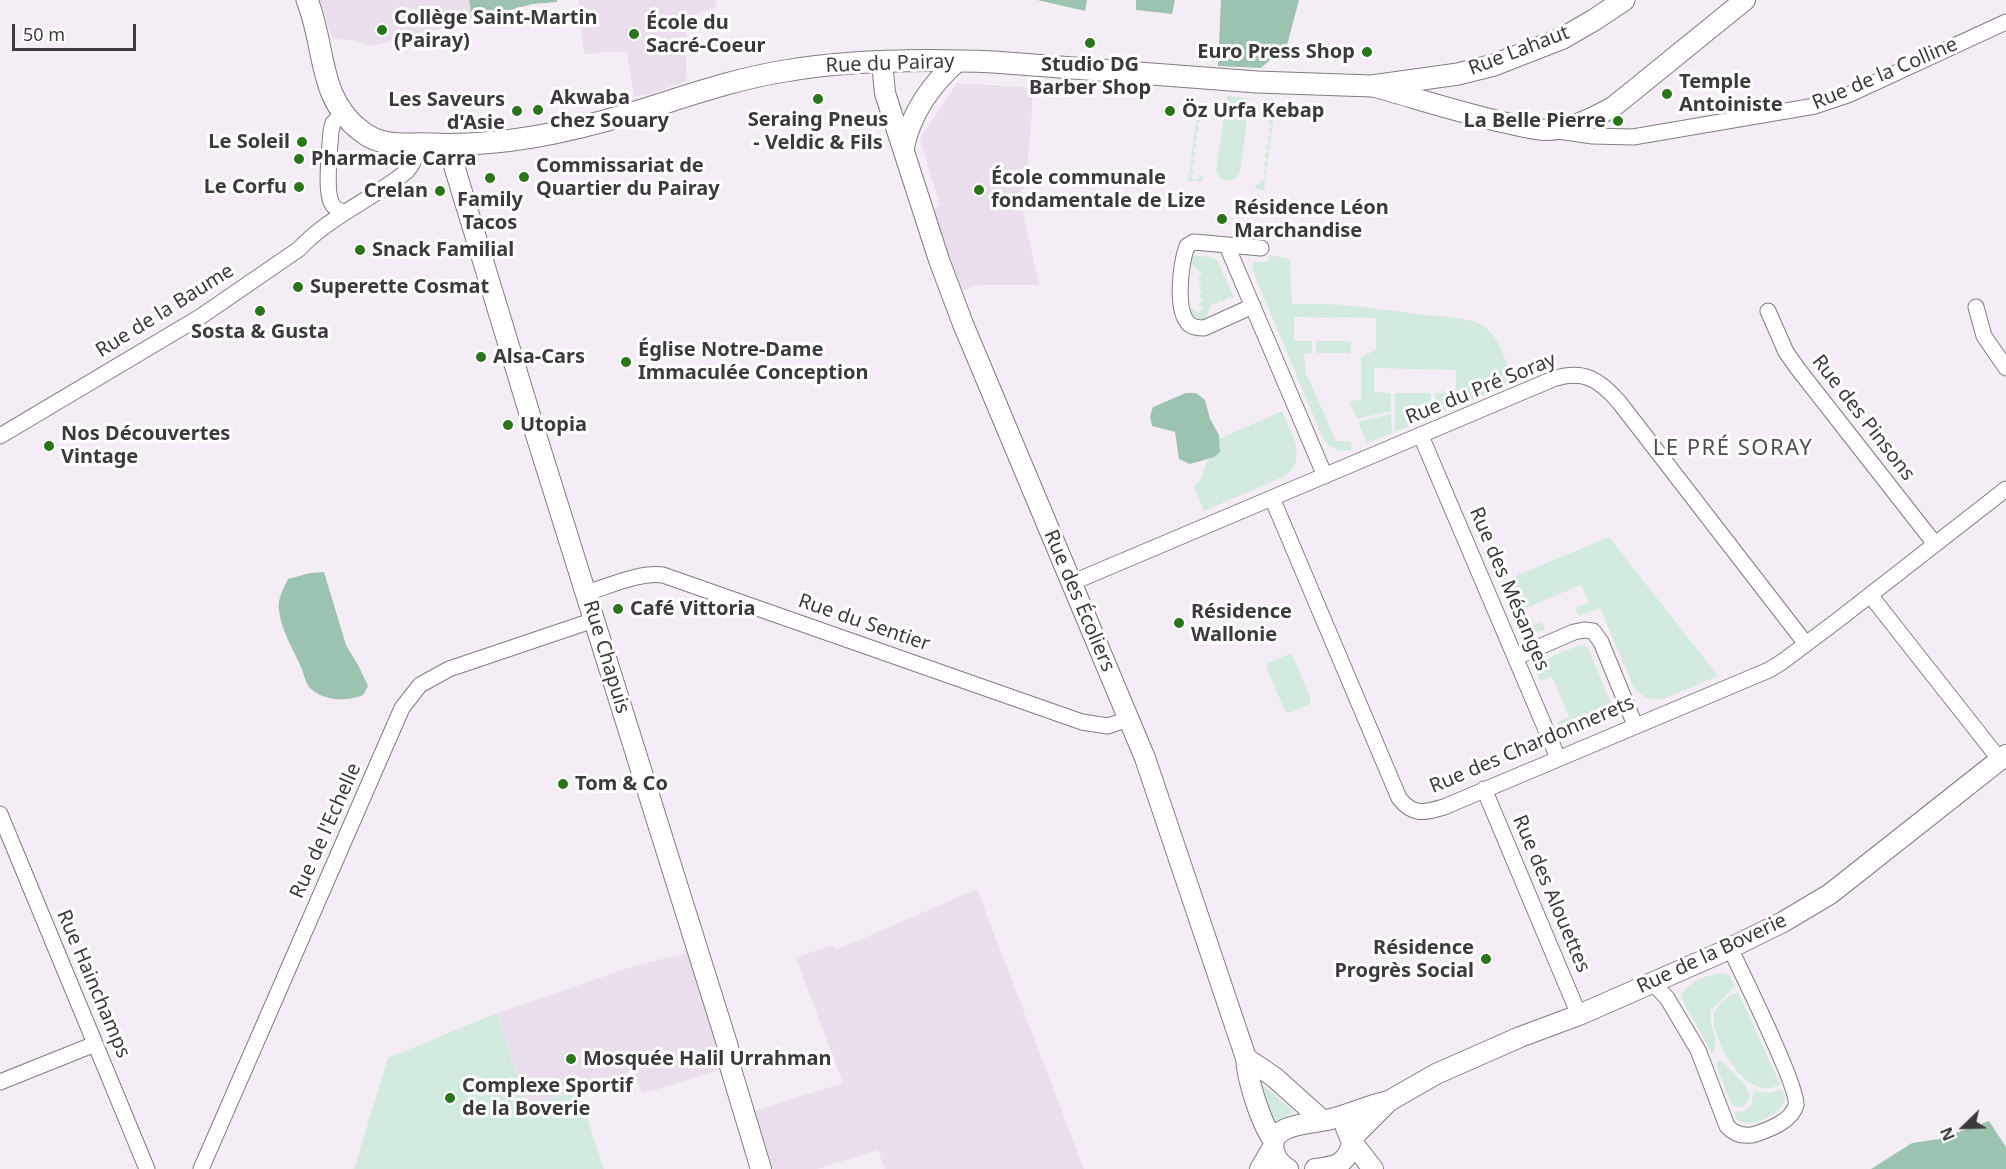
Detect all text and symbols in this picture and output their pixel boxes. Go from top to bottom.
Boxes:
place label: Collège Saint-Martin (Pairay) [394,6,597,53]
place label: École du Sacré-Coeur [646,11,765,58]
scale bar [15,12,140,50]
street label: Rue Lahaut [1465,21,1573,81]
text: 50 m [23,22,65,46]
marker: Collège Saint-Martin (Pairay) [375,23,389,37]
marker: École du Sacré-Coeur [627,27,641,41]
street label: Rue de la Colline [1809,33,1961,115]
marker: Studio DG Barber Shop [1083,36,1097,50]
place label: Euro Press Shop [1197,40,1355,64]
marker: Euro Press Shop [1360,45,1374,59]
street label: Rue du Pairay [825,50,955,78]
place label: Studio DG Barber Shop [1029,53,1151,100]
place label: Temple Antoiniste [1679,70,1783,117]
place label: Akwaba chez Souary [550,86,669,133]
marker: Temple Antoiniste [1660,87,1674,101]
place label: Les Saveurs d'Asie [388,88,505,135]
marker: Seraing Pneus - Veldic & Fils [811,92,825,106]
place label: Öz Urfa Kebap [1182,99,1324,123]
marker: Akwaba chez Souary [531,103,545,117]
marker: Les Saveurs d'Asie [510,104,524,118]
marker: Öz Urfa Kebap [1163,104,1177,118]
place label: Seraing Pneus - Veldic & Fils [748,108,888,155]
place label: La Belle Pierre [1464,109,1606,133]
marker: La Belle Pierre [1611,114,1625,128]
place label: Le Soleil [208,130,290,154]
marker: Le Soleil [295,135,309,149]
place label: Pharmacie Carra [311,147,477,171]
marker: Pharmacie Carra [292,152,306,166]
place label: Commissariat de Quartier du Pairay [536,154,720,201]
place label: École communale fondamentale de Lize [991,166,1206,213]
marker: Commissariat de Quartier du Pairay [517,170,531,184]
marker: Family Tacos [483,171,497,185]
place label: Le Corfu [204,175,287,199]
place label: Crelan [364,179,428,203]
marker: Le Corfu [292,180,306,194]
marker: École communale fondamentale de Lize [972,183,986,197]
marker: Crelan [433,184,447,198]
place label: Family Tacos [457,188,523,235]
place label: Résidence Léon Marchandise [1234,196,1389,243]
marker: Résidence Léon Marchandise [1215,212,1229,226]
place label: Snack Familial [372,238,514,262]
marker: Snack Familial [353,243,367,257]
street label: Rue de la Baume [92,259,238,363]
place label: Superette Cosmat [310,275,489,299]
marker: Superette Cosmat [291,280,305,294]
marker: Sosta & Gusta [253,304,267,318]
place label: Sosta & Gusta [191,320,329,344]
place label: Église Notre-Dame Immaculée Conception [638,338,869,385]
place label: Alsa-Cars [493,345,585,369]
street label: Rue du Pré Soray [1402,348,1560,430]
marker: Alsa-Cars [474,350,488,364]
street label: Rue des Pinsons [1806,350,1920,486]
marker: Église Notre-Dame Immaculée Conception [619,355,633,369]
place label: Utopia [520,413,587,437]
marker: Utopia [501,418,515,432]
place label: Nos Découvertes Vintage [61,422,230,469]
district label: LE PRÉ SORAY [1653,436,1813,462]
marker: Nos Découvertes Vintage [42,439,56,453]
street label: Rue des Mésanges [1464,504,1554,674]
street label: Rue des Écoliers [1038,526,1120,676]
street label: Rue du Sentier [795,589,933,657]
place label: Café Vittoria [630,597,755,621]
street label: Rue Chapuis [577,598,635,716]
place label: Résidence Wallonie [1191,600,1292,647]
marker: Café Vittoria [611,602,625,616]
marker: Résidence Wallonie [1172,616,1186,630]
street label: Rue des Chardonnerets [1426,691,1638,799]
street label: Rue de l'Echelle [285,760,367,902]
place label: Tom & Co [575,772,668,796]
marker: Tom & Co [556,777,570,791]
street label: Rue des Alouettes [1507,812,1595,976]
street label: Rue Hainchamps [51,906,135,1062]
street label: Rue de la Boverie [1633,909,1791,999]
place label: Résidence Progrès Social [1334,936,1474,983]
marker: Résidence Progrès Social [1479,952,1493,966]
place label: Mosquée Halil Urrahman [583,1047,832,1071]
marker: Mosquée Halil Urrahman [564,1052,578,1066]
place label: Complexe Sportif de la Boverie [462,1074,633,1121]
marker: Complexe Sportif de la Boverie [443,1091,457,1105]
north arrow [1934,1097,1994,1157]
text: N [1935,1124,1960,1144]

